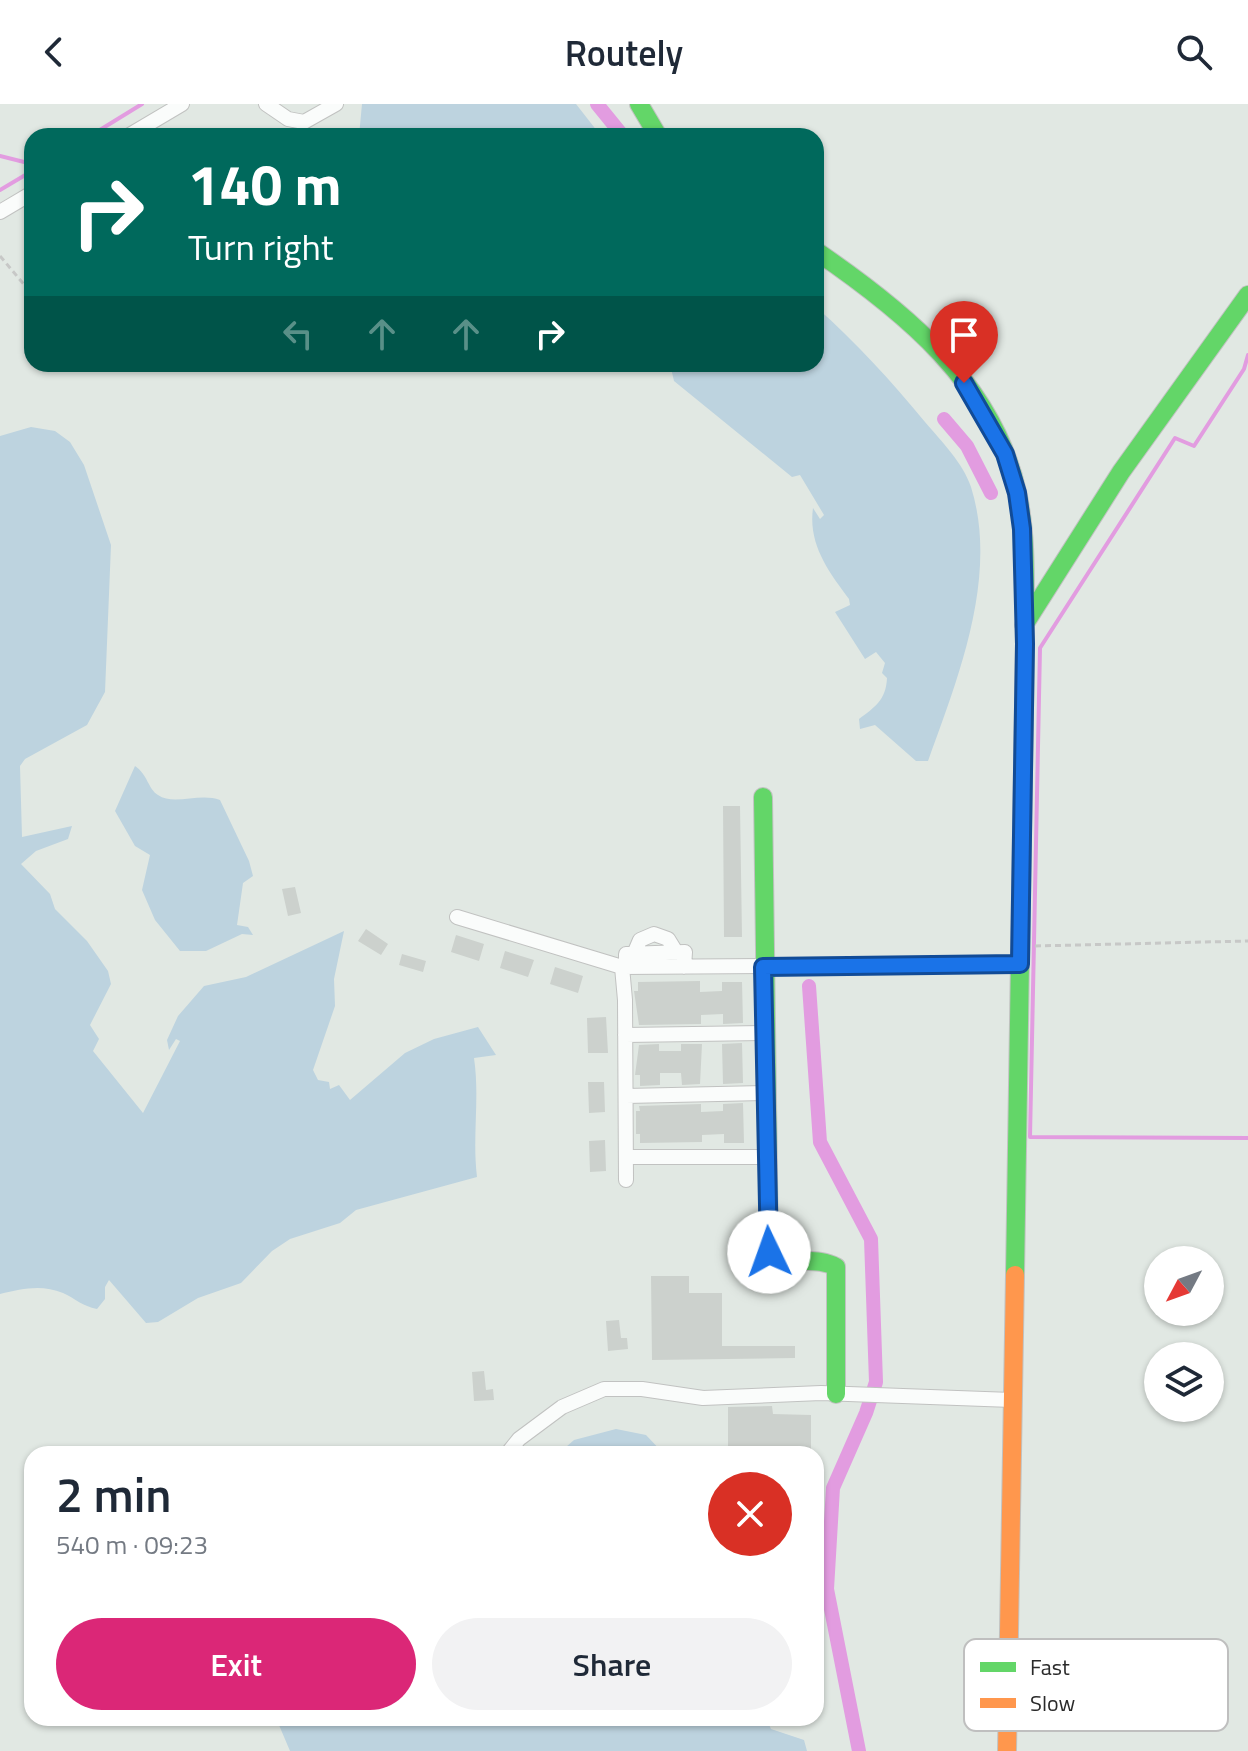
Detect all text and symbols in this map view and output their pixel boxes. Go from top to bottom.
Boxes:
text: Routely [565,25,683,80]
icon: back [32,30,76,74]
icon: search [1172,30,1216,74]
text: 140 m [188,142,341,227]
icon: right [56,160,160,264]
text: Turn right [188,219,333,274]
pin [930,301,998,383]
icon: left [276,312,320,356]
icon: ahead [360,312,404,356]
icon: ahead [444,312,488,356]
icon: right [528,312,572,356]
icon: arrive [942,313,986,357]
position arrow [727,1210,811,1294]
north arrow [1144,1246,1224,1326]
map controls [1144,1246,1224,1422]
button: layers [1144,1342,1224,1422]
text: 2 min [56,1458,171,1531]
button: close [708,1472,792,1556]
text: 540 m · 09:23 [56,1525,208,1564]
button: Exit [56,1618,416,1710]
button: Share [432,1618,792,1710]
legend [964,1639,1228,1731]
text: Fast [1030,1650,1070,1684]
text: Slow [1030,1686,1076,1720]

